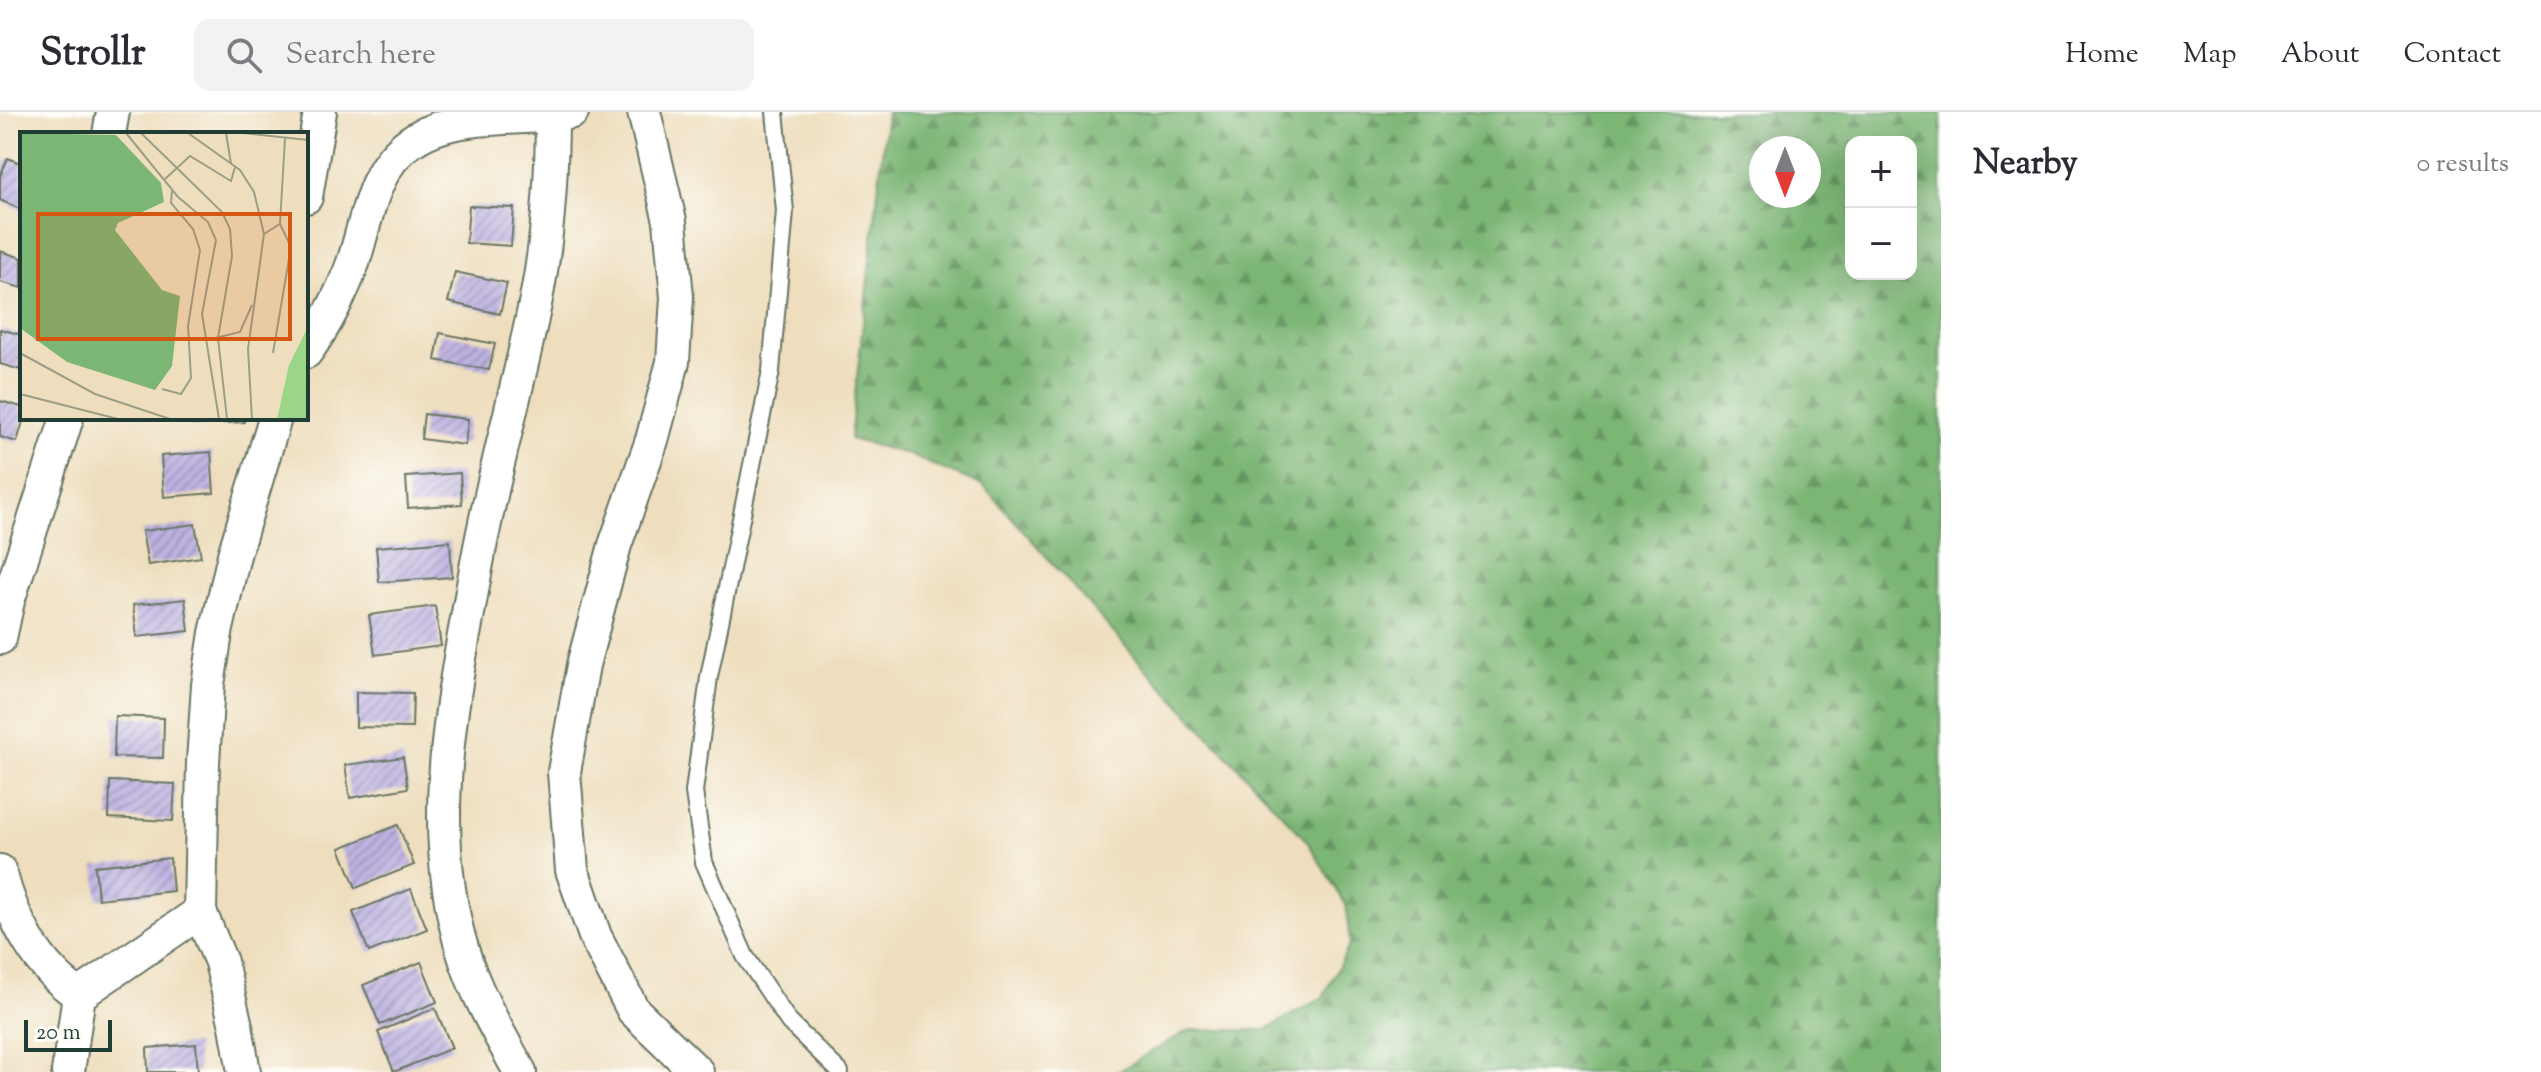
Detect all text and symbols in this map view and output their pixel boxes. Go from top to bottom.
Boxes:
search box [194,19,754,91]
text: Strollr [40,28,146,82]
icon: search [222,33,266,77]
text: Search here [286,34,436,77]
text: Home [2065,35,2139,75]
text: Map [2183,35,2237,75]
text: About [2281,35,2359,75]
text: Contact [2403,35,2501,75]
inset map [20,132,308,420]
north arrow [1749,136,1821,208]
map controls [1845,136,1917,280]
button: + [1845,136,1917,208]
text: Nearby [1973,140,2078,189]
text: 0 results [2417,146,2509,183]
button: − [1845,208,1917,280]
scale bar [24,1016,112,1052]
text: 20 m [36,1018,81,1050]

